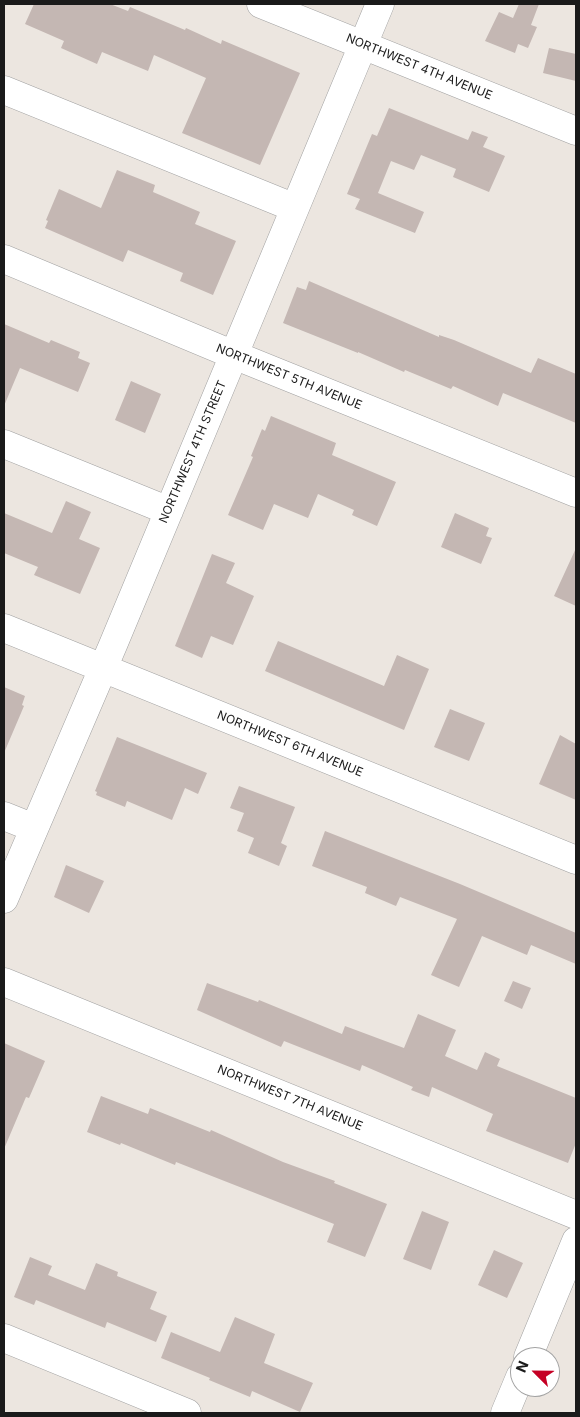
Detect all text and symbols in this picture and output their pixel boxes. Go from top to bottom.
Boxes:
street label: NORTHWEST 4TH AVENUE [344,31,494,103]
street label: NORTHWEST 5TH AVENUE [214,341,364,413]
street label: NORTHWEST 4TH STREET [156,378,230,526]
street label: NORTHWEST 6TH AVENUE [215,708,365,780]
street label: NORTHWEST 7TH AVENUE [215,1062,365,1134]
north arrow [510,1347,560,1397]
text: N [512,1358,532,1375]

